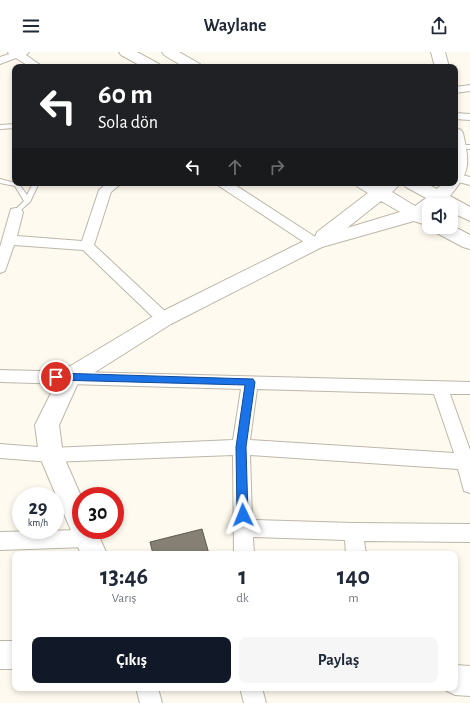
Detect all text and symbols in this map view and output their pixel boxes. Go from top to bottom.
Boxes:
icon: menu [20,15,42,37]
icon: share [428,15,450,37]
text: Waylane [203,17,267,35]
icon: left [32,80,84,132]
text: 60 m [98,81,153,109]
text: Sola dön [98,114,158,132]
icon: left [182,156,204,178]
icon: ahead [224,156,246,178]
icon: right [266,156,288,178]
map controls [422,198,458,234]
button: sound [422,198,458,234]
pin [39,360,73,394]
icon: arrive [45,366,67,388]
speed limit sign: 30 [72,487,124,539]
position arrow [222,494,264,536]
text: 29 [28,498,48,518]
text: km/h [28,518,48,528]
text: 13:46 [100,565,148,589]
text: 1 [238,565,247,589]
text: 140 [337,565,370,589]
text: Varış [112,592,136,605]
text: dk [236,592,249,605]
text: m [348,592,359,605]
button: Çıkış [32,637,231,683]
button: Paylaş [239,637,438,683]

